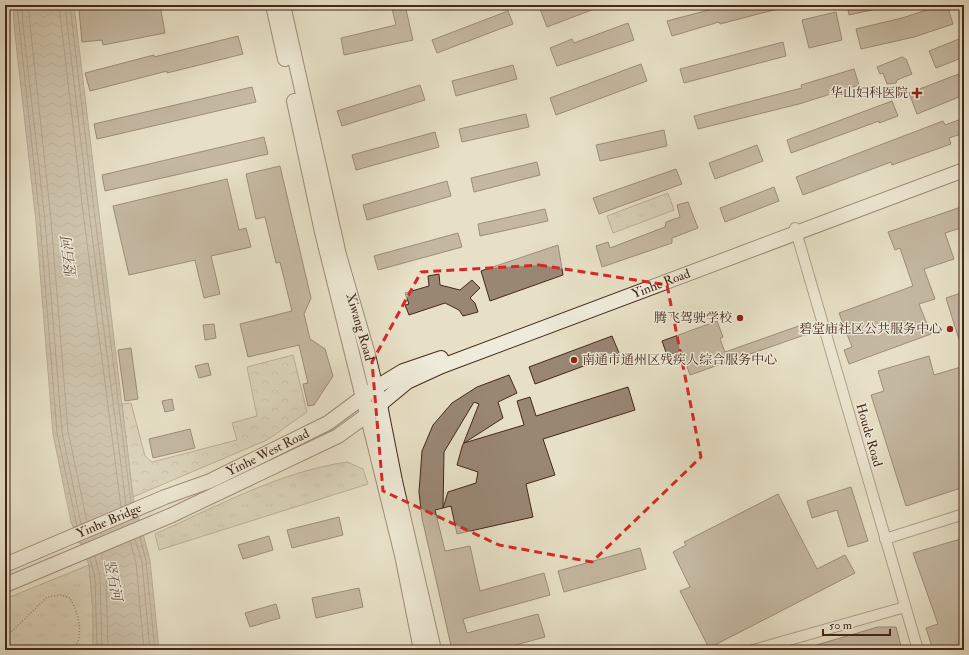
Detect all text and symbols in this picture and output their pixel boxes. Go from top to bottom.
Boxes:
place label: 华山妇科医院 [830,85,908,101]
marker: 华山妇科医院 [911,87,923,99]
water label: 竖石河 [58,233,80,280]
street label: Yinhe Road [630,265,693,302]
street label: Xiwang Road [342,291,377,363]
place label: 腾飞驾驶学校 [654,310,732,326]
marker: 腾飞驾驶学校 [735,313,745,323]
place label: 碧堂庙社区公共服务中心 [799,321,942,337]
marker: 碧堂庙社区公共服务中心 [945,324,955,334]
place label: 南通市通州区残疾人综合服务中心 [582,352,777,368]
marker: 南通市通州区残疾人综合服务中心 [569,355,579,365]
street label: Houde Road [852,401,886,469]
street label: Yinhe West Road [224,425,312,480]
street label: Yinhe Bridge [74,500,144,542]
water label: 竖石河 [100,558,126,605]
scale bar [823,611,890,637]
text: 50 m [829,618,853,633]

